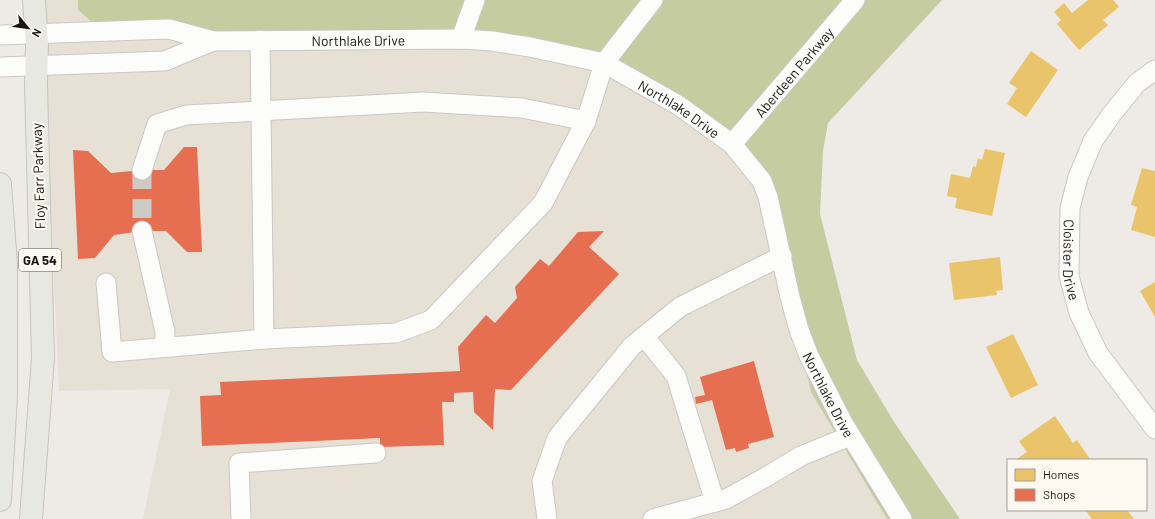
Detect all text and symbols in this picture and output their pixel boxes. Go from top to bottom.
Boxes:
north arrow [8,8,48,48]
street label: Aberdeen Parkway [751,23,837,120]
text: N [30,27,45,39]
street label: Northlake Drive [311,31,405,49]
street label: Northlake Drive [636,76,723,141]
street label: Floy Farr Parkway [28,122,48,229]
street label: Cloister Drive [1060,219,1084,302]
road number: GA 54 [19,249,61,271]
street label: Northlake Drive [800,349,858,440]
legend [1007,459,1147,511]
text: Homes [1043,467,1080,481]
text: Shops [1043,487,1076,501]

